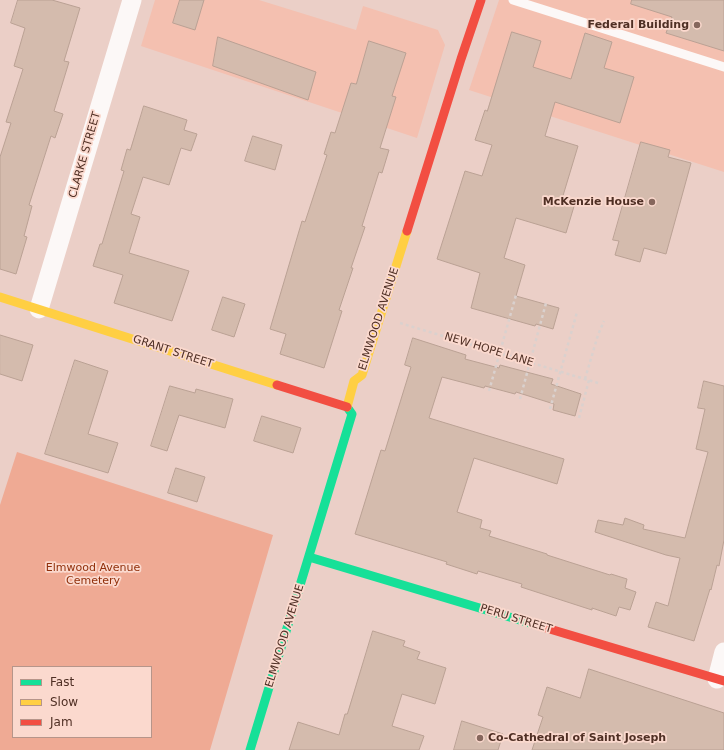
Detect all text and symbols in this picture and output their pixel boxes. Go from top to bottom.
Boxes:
place label: Federal Building [588,18,689,32]
marker: Federal Building [692,20,702,30]
street label: CLARKE STREET [66,110,104,200]
place label: McKenzie House [543,195,644,209]
marker: McKenzie House [647,197,657,207]
street label: ELMWOOD AVENUE [356,266,402,372]
street label: NEW HOPE LANE [443,330,535,370]
street label: GRANT STREET [131,333,215,371]
park label: Elmwood Avenue Cemetery [46,561,140,587]
street label: ELMWOOD AVENUE [263,583,307,689]
street label: PERU STREET [478,602,554,636]
legend [12,666,152,738]
text: Fast [50,675,74,689]
text: Slow [50,695,78,709]
text: Jam [50,715,73,729]
place label: Co-Cathedral of Saint Joseph [488,731,666,745]
marker: Co-Cathedral of Saint Joseph [475,733,485,743]

